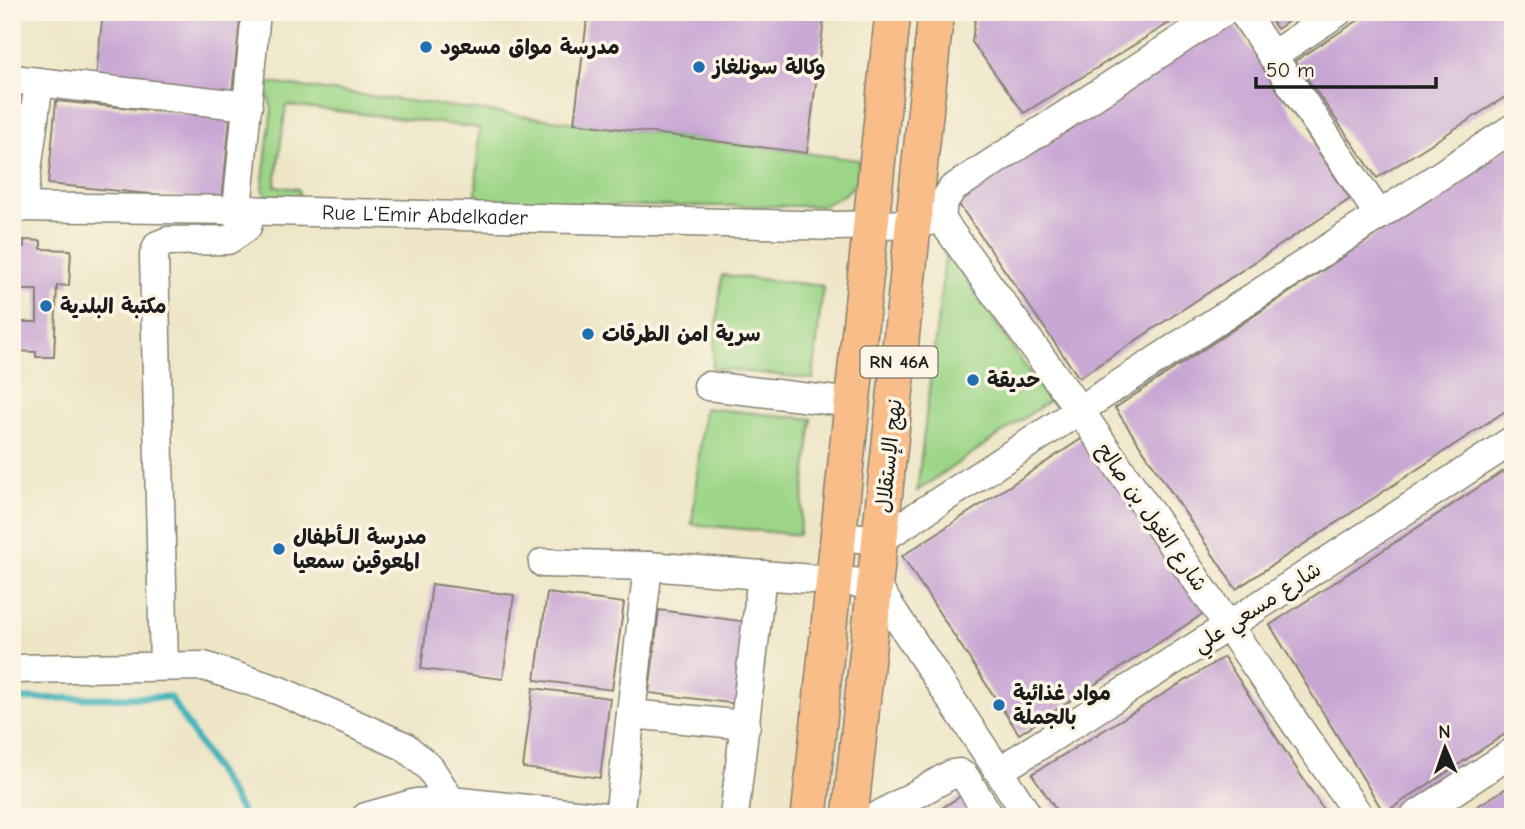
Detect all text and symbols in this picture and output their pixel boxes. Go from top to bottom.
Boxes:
place label: مدرسة مواق مسعود [440,35,620,61]
marker: مدرسة مواق مسعود [418,39,434,55]
scale bar [1256,46,1436,90]
place label: وكالة سونلغاز [711,55,826,80]
text: 50 m [1266,58,1315,82]
marker: وكالة سونلغاز [691,59,707,75]
street label: Rue L'Emir Abdelkader [322,200,529,230]
place label: مكتبة البلدية [60,294,166,319]
marker: مكتبة البلدية [38,298,54,314]
place label: سرية امن الطرقات [602,322,761,347]
marker: سرية امن الطرقات [580,326,596,342]
road number: RN 46A [860,346,937,378]
place label: حديقة [987,368,1040,393]
marker: حديقة [965,372,981,388]
street label: نهج الإستقلال [871,398,909,515]
street label: شارع الغول بن صالح [1089,438,1212,597]
place label: مدرسة الـأطفال المعوقين سمعيا [293,524,427,575]
marker: مدرسة الـأطفال المعوقين سمعيا [271,541,287,557]
street label: شارع مسعي علي [1189,557,1329,663]
place label: مواد غذائية بالجملة [1013,681,1111,730]
marker: مواد غذائية بالجملة [991,697,1007,713]
north arrow [1410,714,1480,784]
text: N [1438,721,1451,743]

